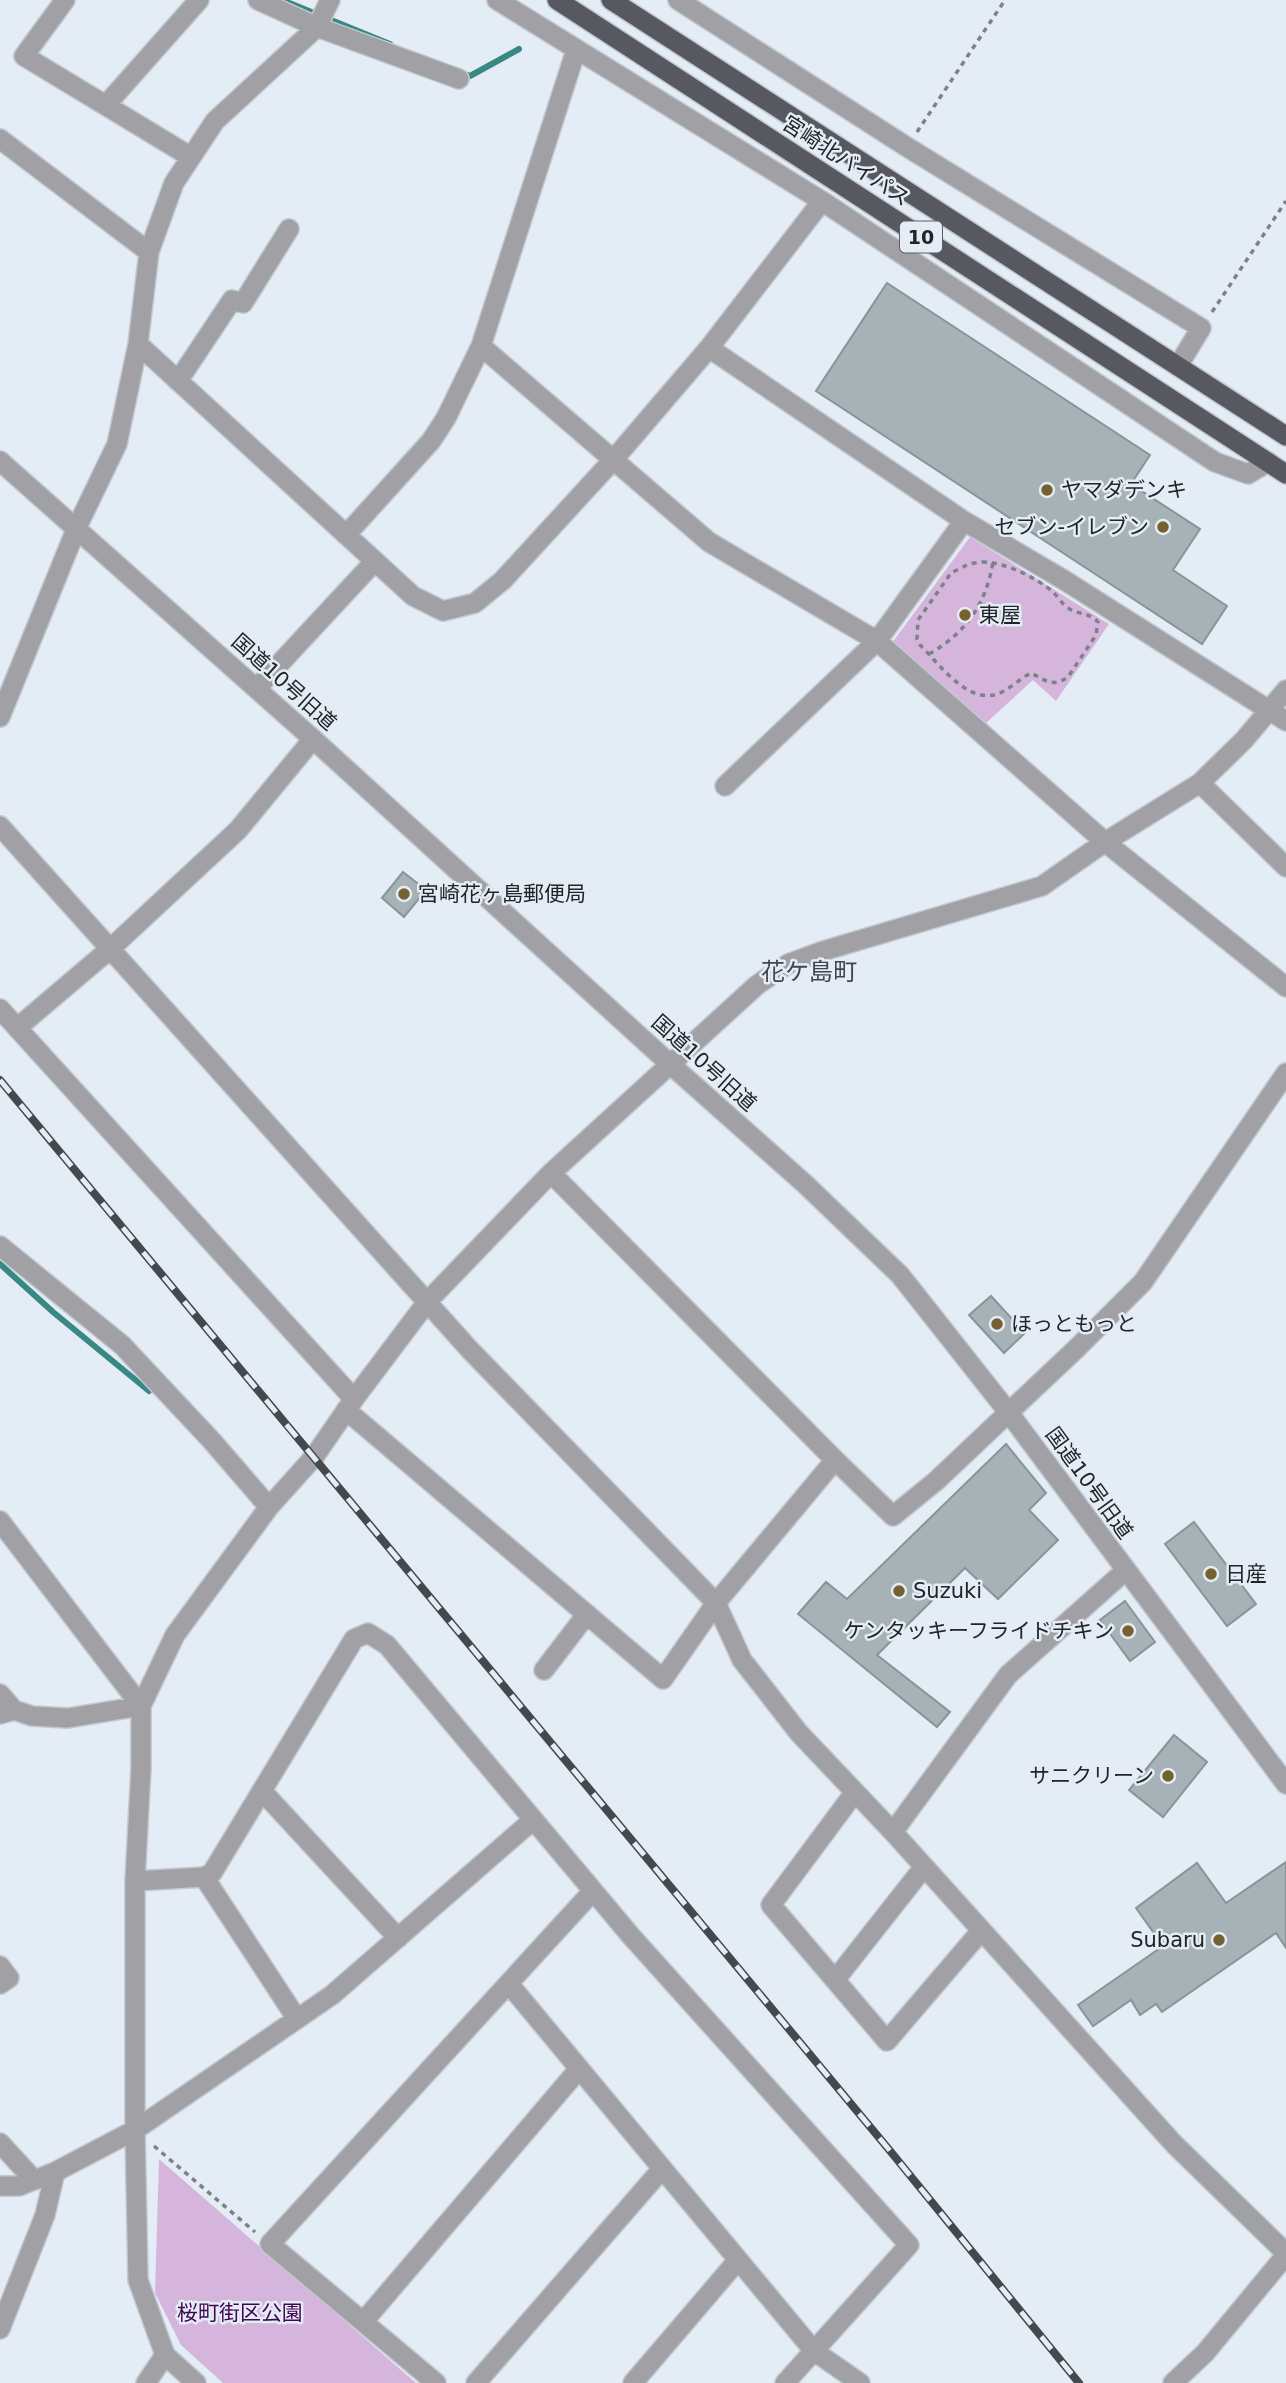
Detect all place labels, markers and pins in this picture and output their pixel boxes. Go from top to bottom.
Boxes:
place label: ヤマダデンキ [1061,478,1187,502]
marker: ヤマダデンキ [1039,482,1055,498]
place label: セブン-イレブン [994,515,1149,539]
marker: セブン-イレブン [1155,519,1171,535]
place label: 東屋 [979,603,1021,627]
marker: 東屋 [957,607,973,623]
place label: 宮崎花ヶ島郵便局 [418,882,586,906]
marker: 宮崎花ヶ島郵便局 [396,886,412,902]
place label: ほっともっと [1011,1312,1137,1336]
marker: ほっともっと [989,1316,1005,1332]
place label: 日産 [1225,1562,1267,1586]
marker: 日産 [1203,1566,1219,1582]
place label: Suzuki [913,1579,982,1603]
marker: Suzuki [891,1583,907,1599]
place label: ケンタッキーフライドチキン [844,1619,1114,1643]
marker: ケンタッキーフライドチキン [1120,1623,1136,1639]
place label: サニクリーン [1029,1764,1154,1788]
marker: サニクリーン [1160,1768,1176,1784]
place label: Subaru [1130,1928,1205,1952]
marker: Subaru [1211,1932,1227,1948]

